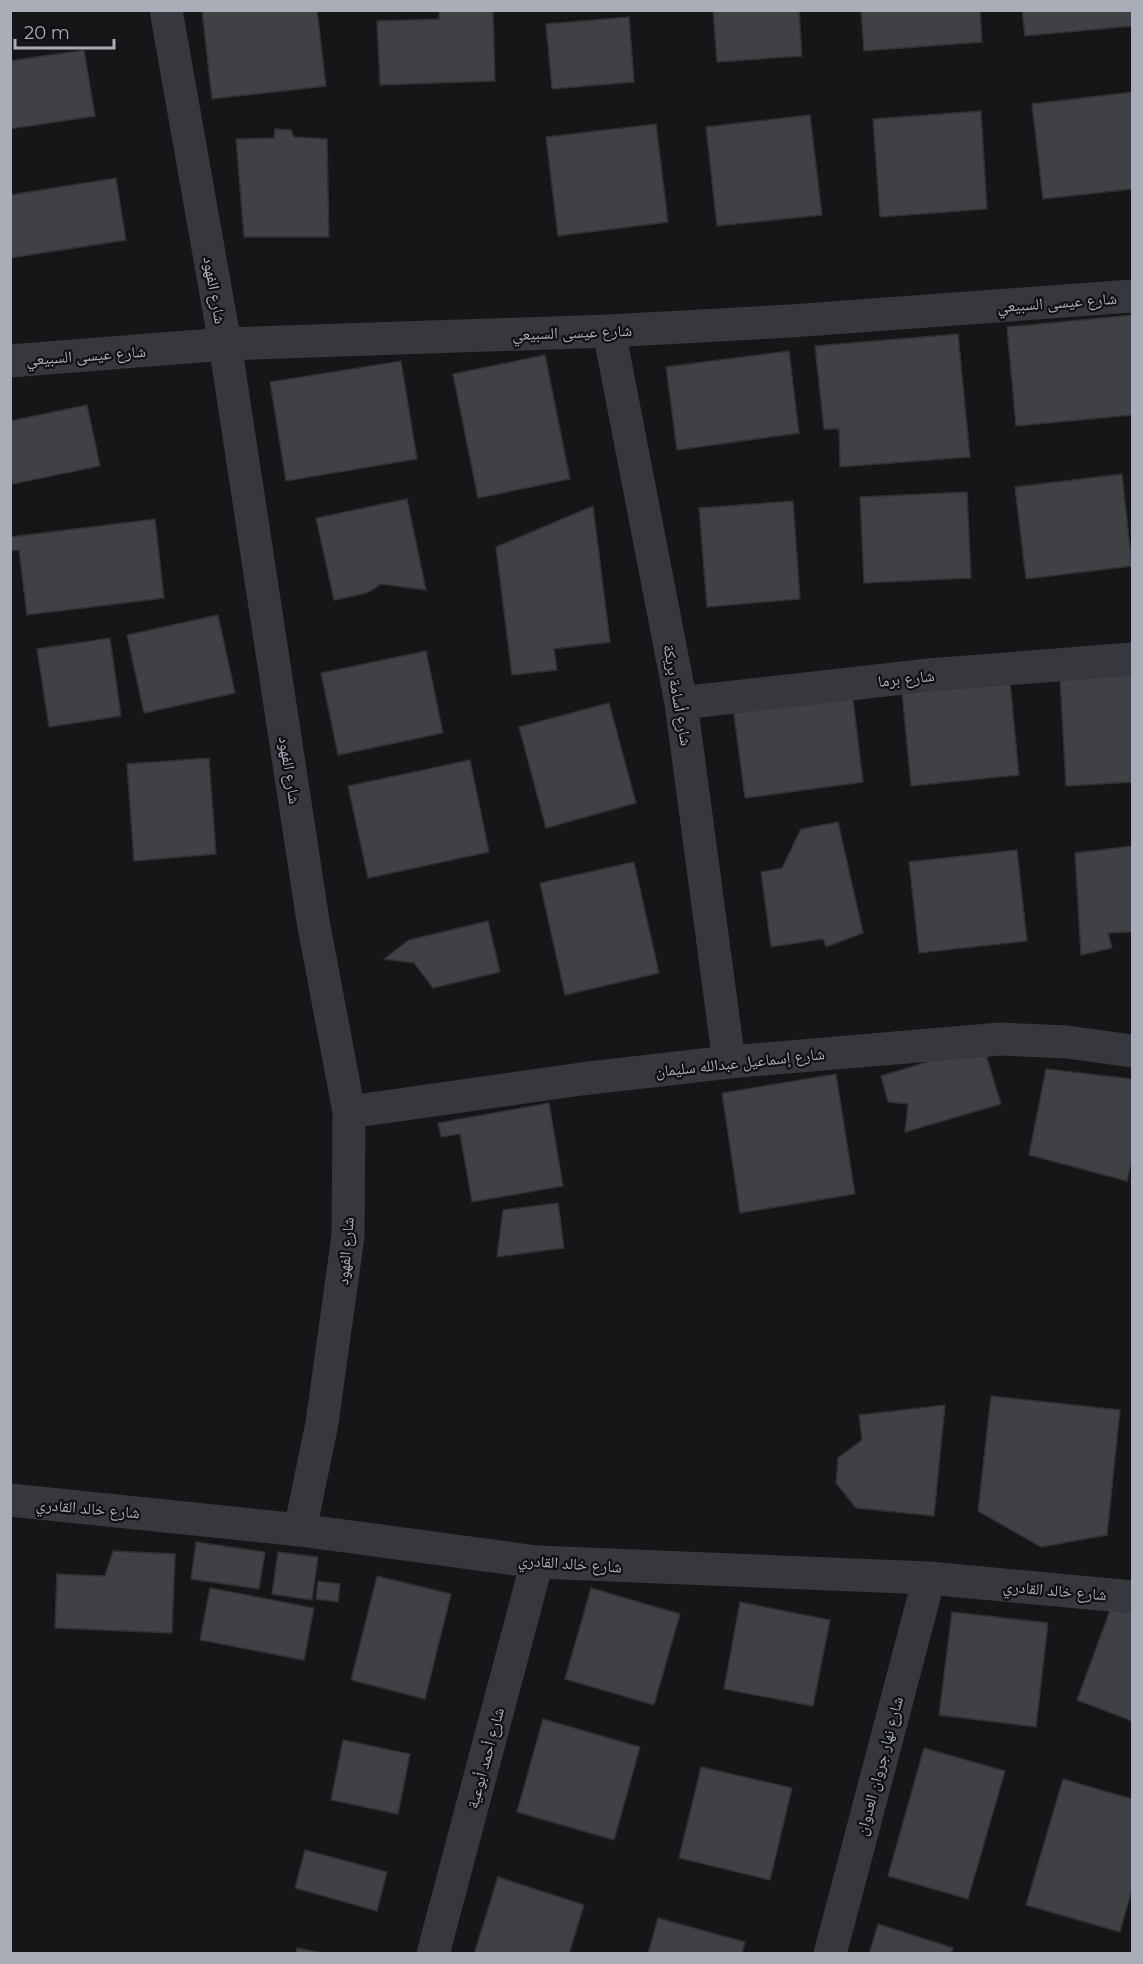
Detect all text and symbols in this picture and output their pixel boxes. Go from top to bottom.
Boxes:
scale bar [15,12,114,50]
text: 20 m [24,22,70,44]
street label: شارع الفهود [198,255,230,326]
street label: شارع عيسى السبيعي [996,289,1118,319]
street label: شارع عيسى السبيعي [512,321,632,347]
street label: شارع عيسى السبيعي [25,342,147,372]
street label: شارع أسامة بريكة [658,643,696,747]
street label: شارع برما [877,666,935,692]
street label: شارع الفهود [274,735,304,805]
street label: شارع إسماعيل عبدالله سليمان [654,1044,826,1082]
street label: شارع الفهود [333,1216,359,1286]
street label: شارع خالد القادري [35,1494,141,1526]
street label: شارع خالد القادري [517,1550,623,1580]
street label: شارع خالد القادري [1002,1576,1108,1608]
street label: شارع نهار جروان العدوان [852,1695,908,1838]
street label: شارع أحمد أبوعية [463,1706,509,1811]

